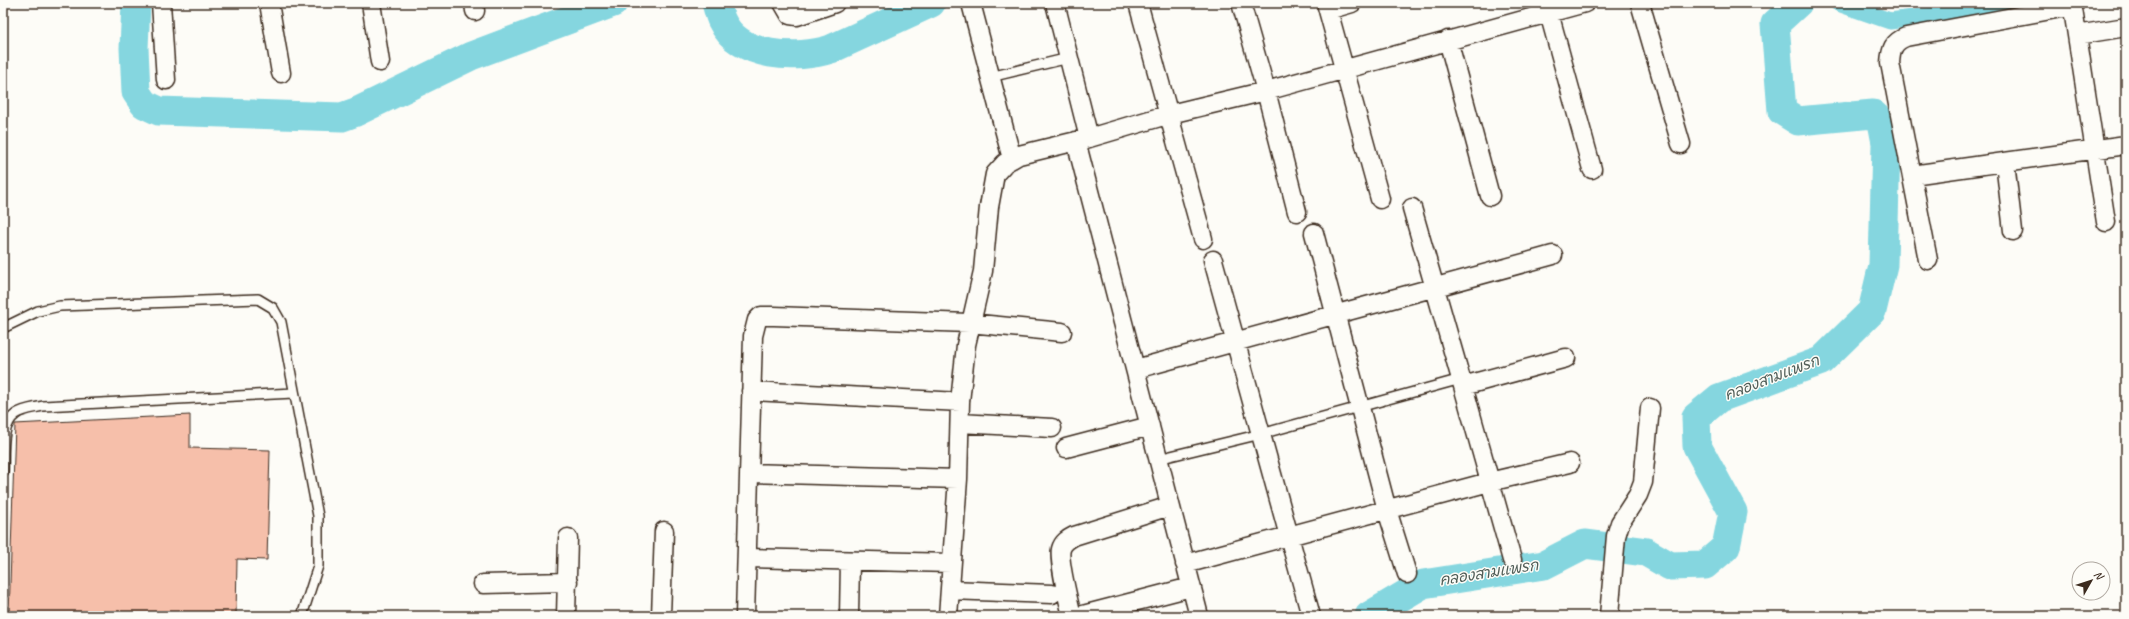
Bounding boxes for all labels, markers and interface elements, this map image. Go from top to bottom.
water label: คลองสามแพรก [1722,351,1823,405]
water label: คลองสามแพรก [1438,556,1541,590]
north arrow [2071,561,2111,601]
text: N [2091,568,2108,583]

